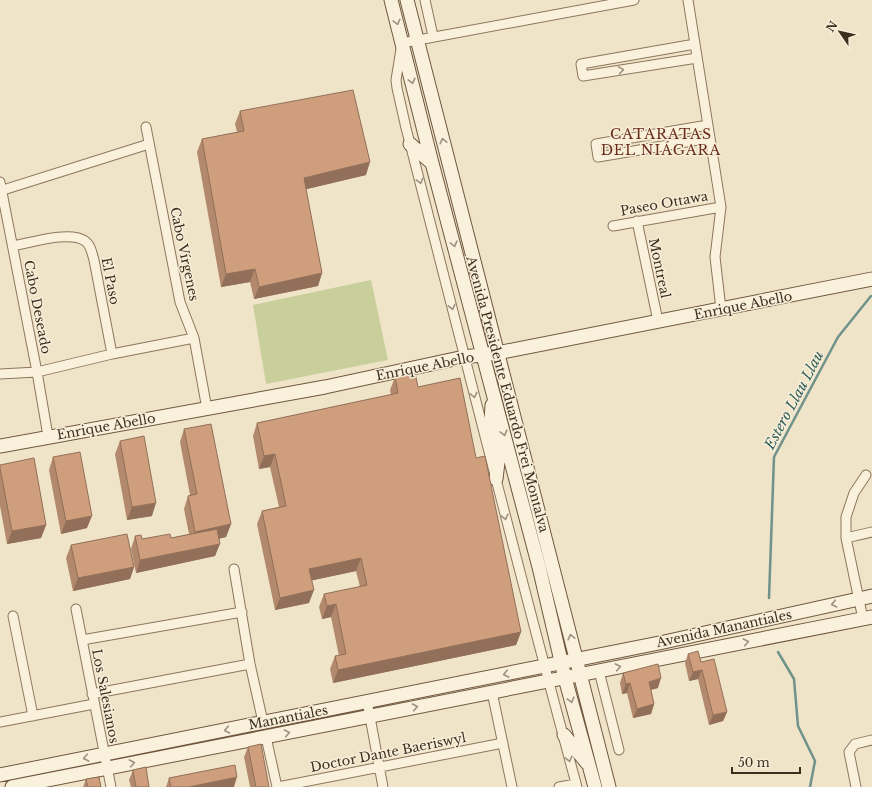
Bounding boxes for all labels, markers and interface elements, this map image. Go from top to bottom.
north arrow [820,12,860,52]
one-way arrow [392,18,400,25]
text: N [823,18,841,35]
one-way arrow [618,66,625,75]
one-way arrow [407,78,415,84]
district label: CATARATAS DEL NIÁGARA [601,125,721,159]
one-way arrow [439,137,447,144]
one-way arrow [415,178,424,185]
street label: Paseo Ottawa [619,187,710,220]
street label: Cabo Vírgenes [166,205,203,303]
street label: Montreal [645,236,674,300]
one-way arrow [449,240,458,247]
street label: Avenida Presidente Eduardo Frei Montalva [462,253,553,535]
street label: El Paso [98,256,123,306]
street label: Cabo Deseado [20,259,55,355]
street label: Enrique Abello [692,288,794,323]
one-way arrow [447,304,456,311]
water label: Estero Llau Llau [760,348,828,453]
street label: Enrique Abello [374,349,476,384]
one-way arrow [469,391,478,398]
street label: Enrique Abello [55,409,157,444]
one-way arrow [499,430,508,437]
one-way arrow [501,514,509,520]
one-way arrow [831,599,838,608]
street label: Avenida Manantiales [654,606,793,651]
one-way arrow [567,634,575,640]
one-way arrow [743,639,749,647]
street label: Los Salesianos [88,647,123,745]
one-way arrow [615,664,621,672]
one-way arrow [502,669,509,677]
one-way arrow [567,697,575,703]
street label: Manantiales [247,701,329,734]
one-way arrow [412,704,418,712]
one-way arrow [224,725,230,733]
one-way arrow [284,729,290,737]
street label: Doctor Dante Baeriswyl [309,729,467,776]
scale bar [732,749,800,775]
one-way arrow [83,753,89,762]
text: 50 m [738,755,770,770]
one-way arrow [565,756,573,762]
one-way arrow [129,760,135,768]

